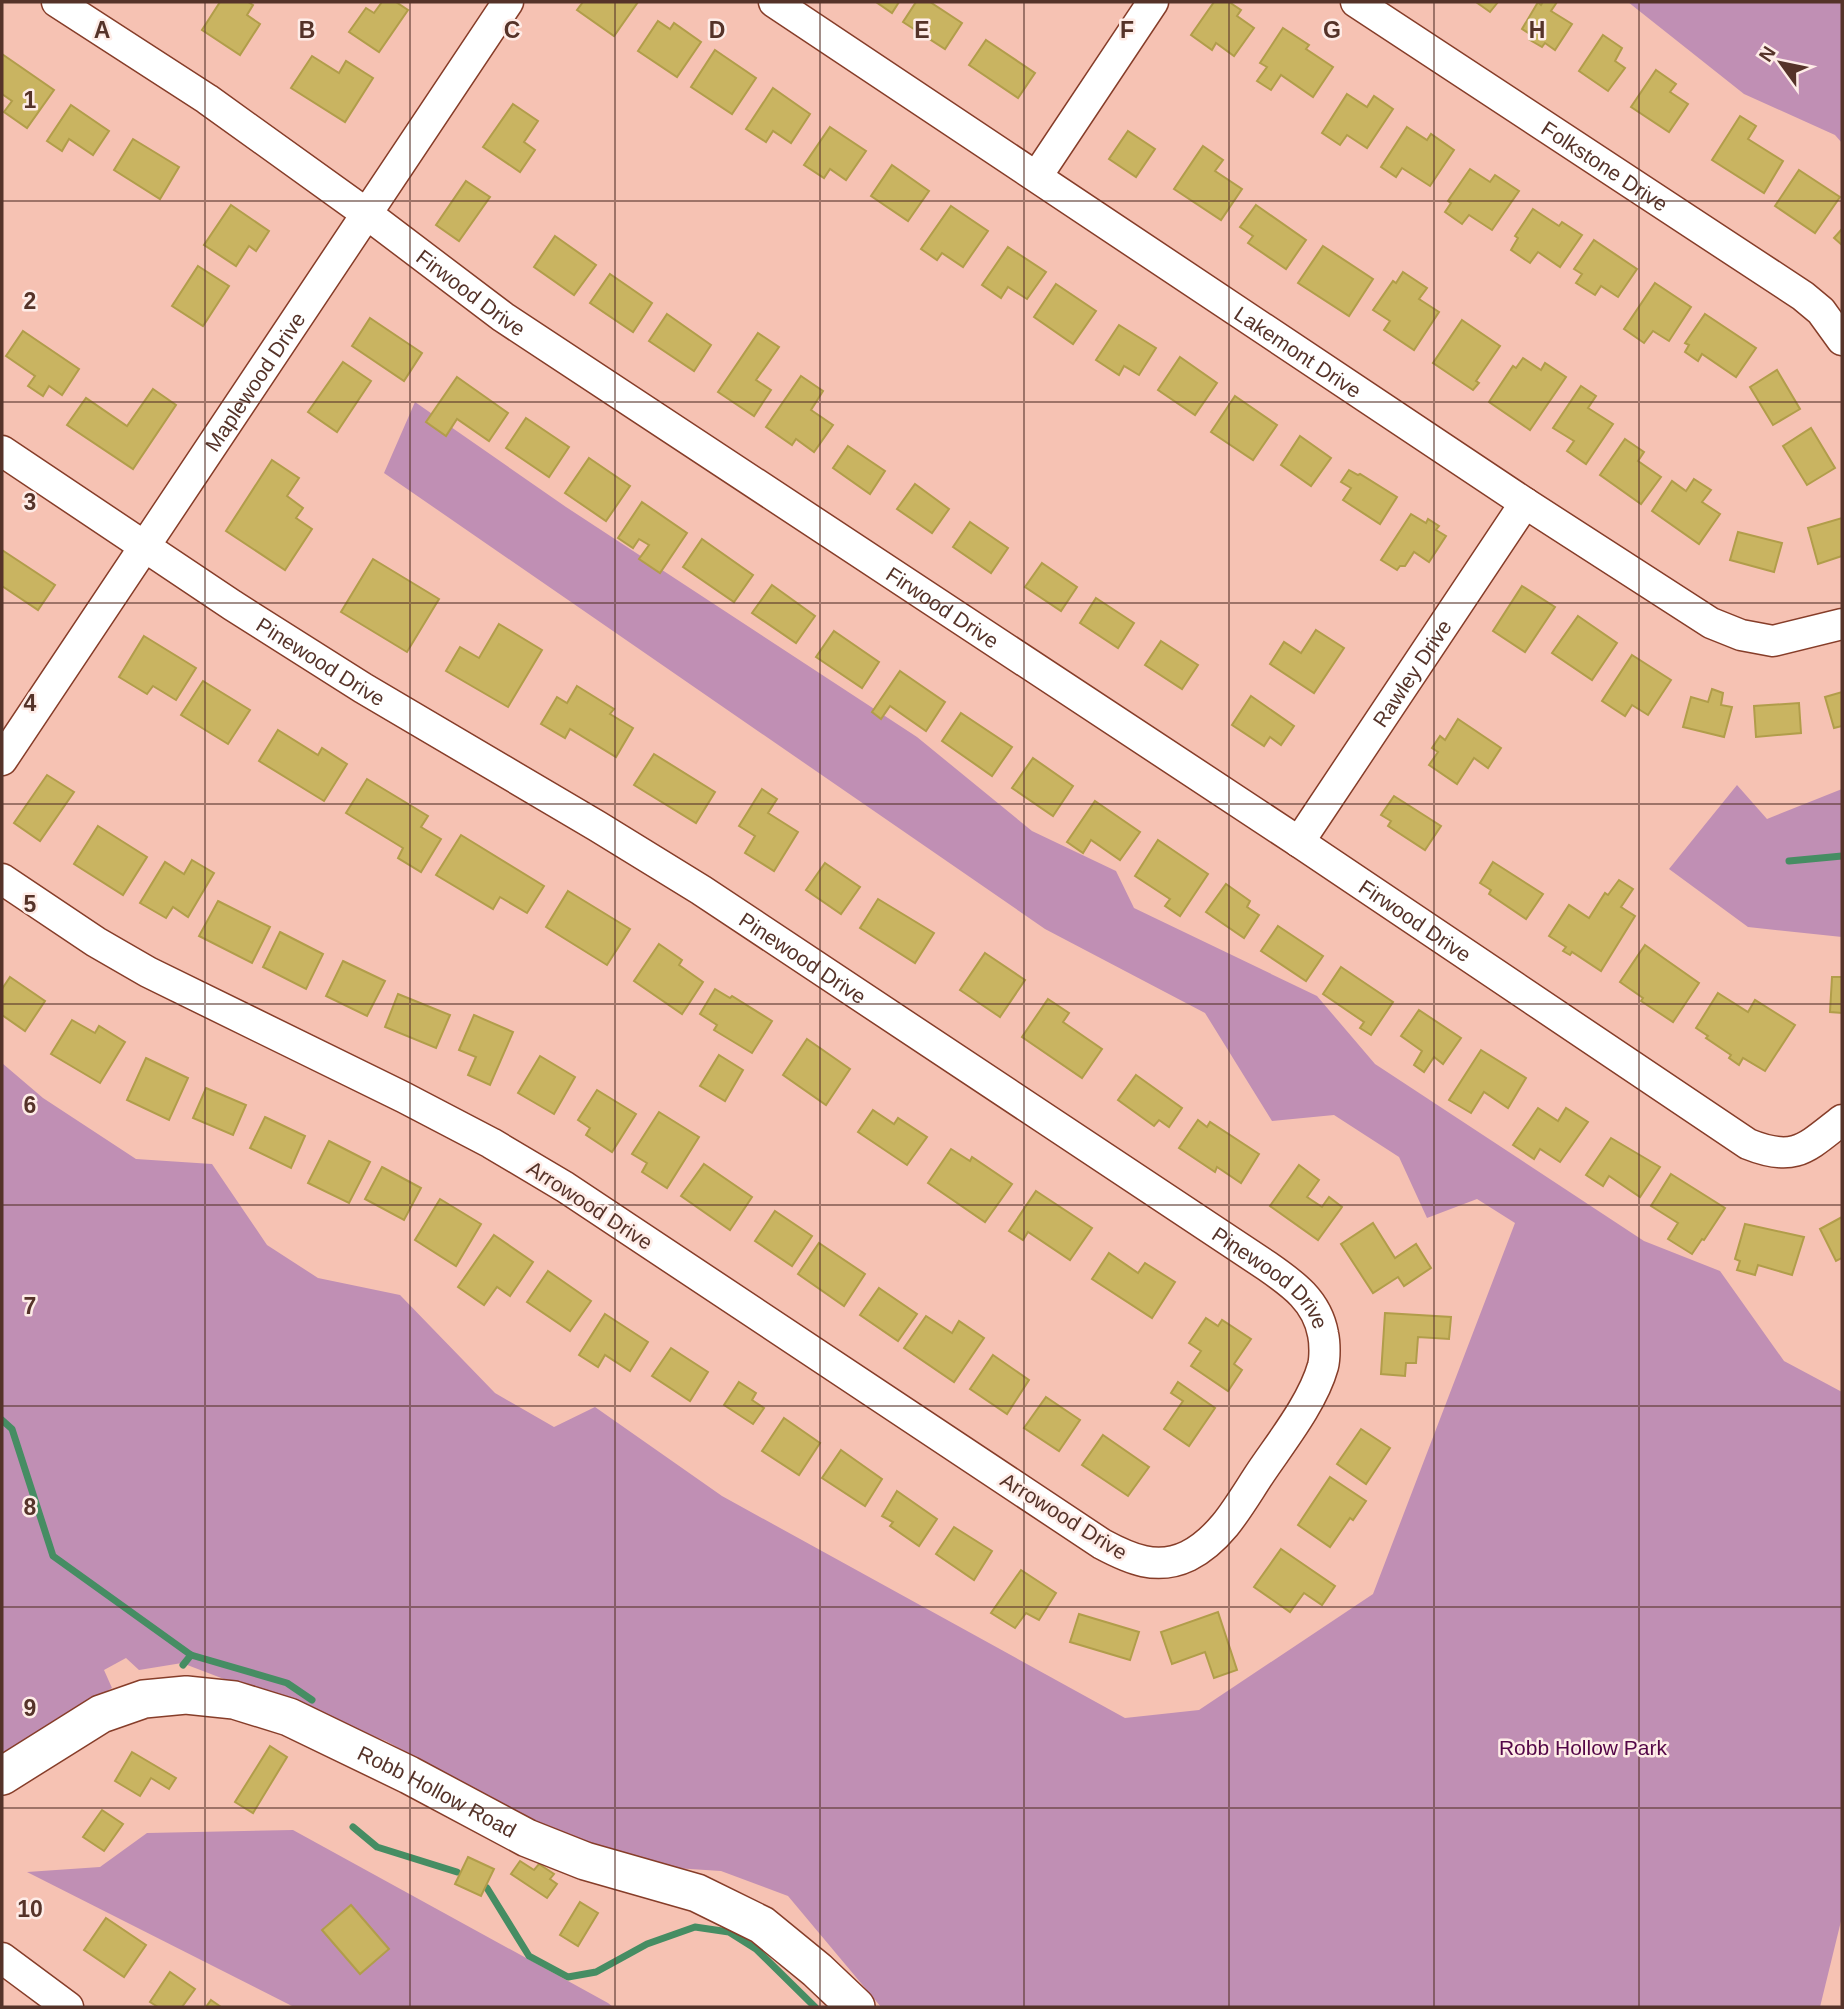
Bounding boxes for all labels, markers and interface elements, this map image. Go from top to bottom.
text: A [94,17,110,43]
text: B [299,17,315,43]
text: C [504,17,520,43]
text: D [709,17,725,43]
text: E [914,17,930,43]
text: F [1120,17,1134,43]
text: G [1323,17,1341,43]
text: H [1529,17,1545,43]
north arrow [1746,28,1816,98]
text: N [1755,43,1780,65]
text: 1 [24,87,37,113]
street label: Folkstone Drive [1538,116,1672,215]
street label: Firwood Drive [412,244,530,340]
text: 2 [24,288,36,314]
street label: Lakemont Drive [1230,301,1366,402]
street label: Maplewood Drive [200,308,309,455]
text: 3 [24,489,36,515]
street label: Firwood Drive [882,562,1003,652]
street label: Pinewood Drive [253,612,389,710]
street label: Rawley Drive [1368,615,1455,731]
text: 4 [24,690,37,716]
street label: Firwood Drive [1355,875,1476,966]
text: 5 [24,891,37,917]
street label: Pinewood Drive [735,907,871,1008]
text: 6 [24,1092,36,1118]
street label: Arrowood Drive [523,1156,657,1254]
street label: Pinewood Drive [1208,1222,1333,1332]
text: 7 [24,1293,36,1319]
street label: Arrowood Drive [997,1468,1131,1564]
text: 8 [24,1494,37,1520]
text: 9 [24,1695,36,1721]
park label: Robb Hollow Park [1499,1736,1668,1759]
street label: Robb Hollow Road [354,1741,520,1842]
text: 10 [17,1896,43,1922]

